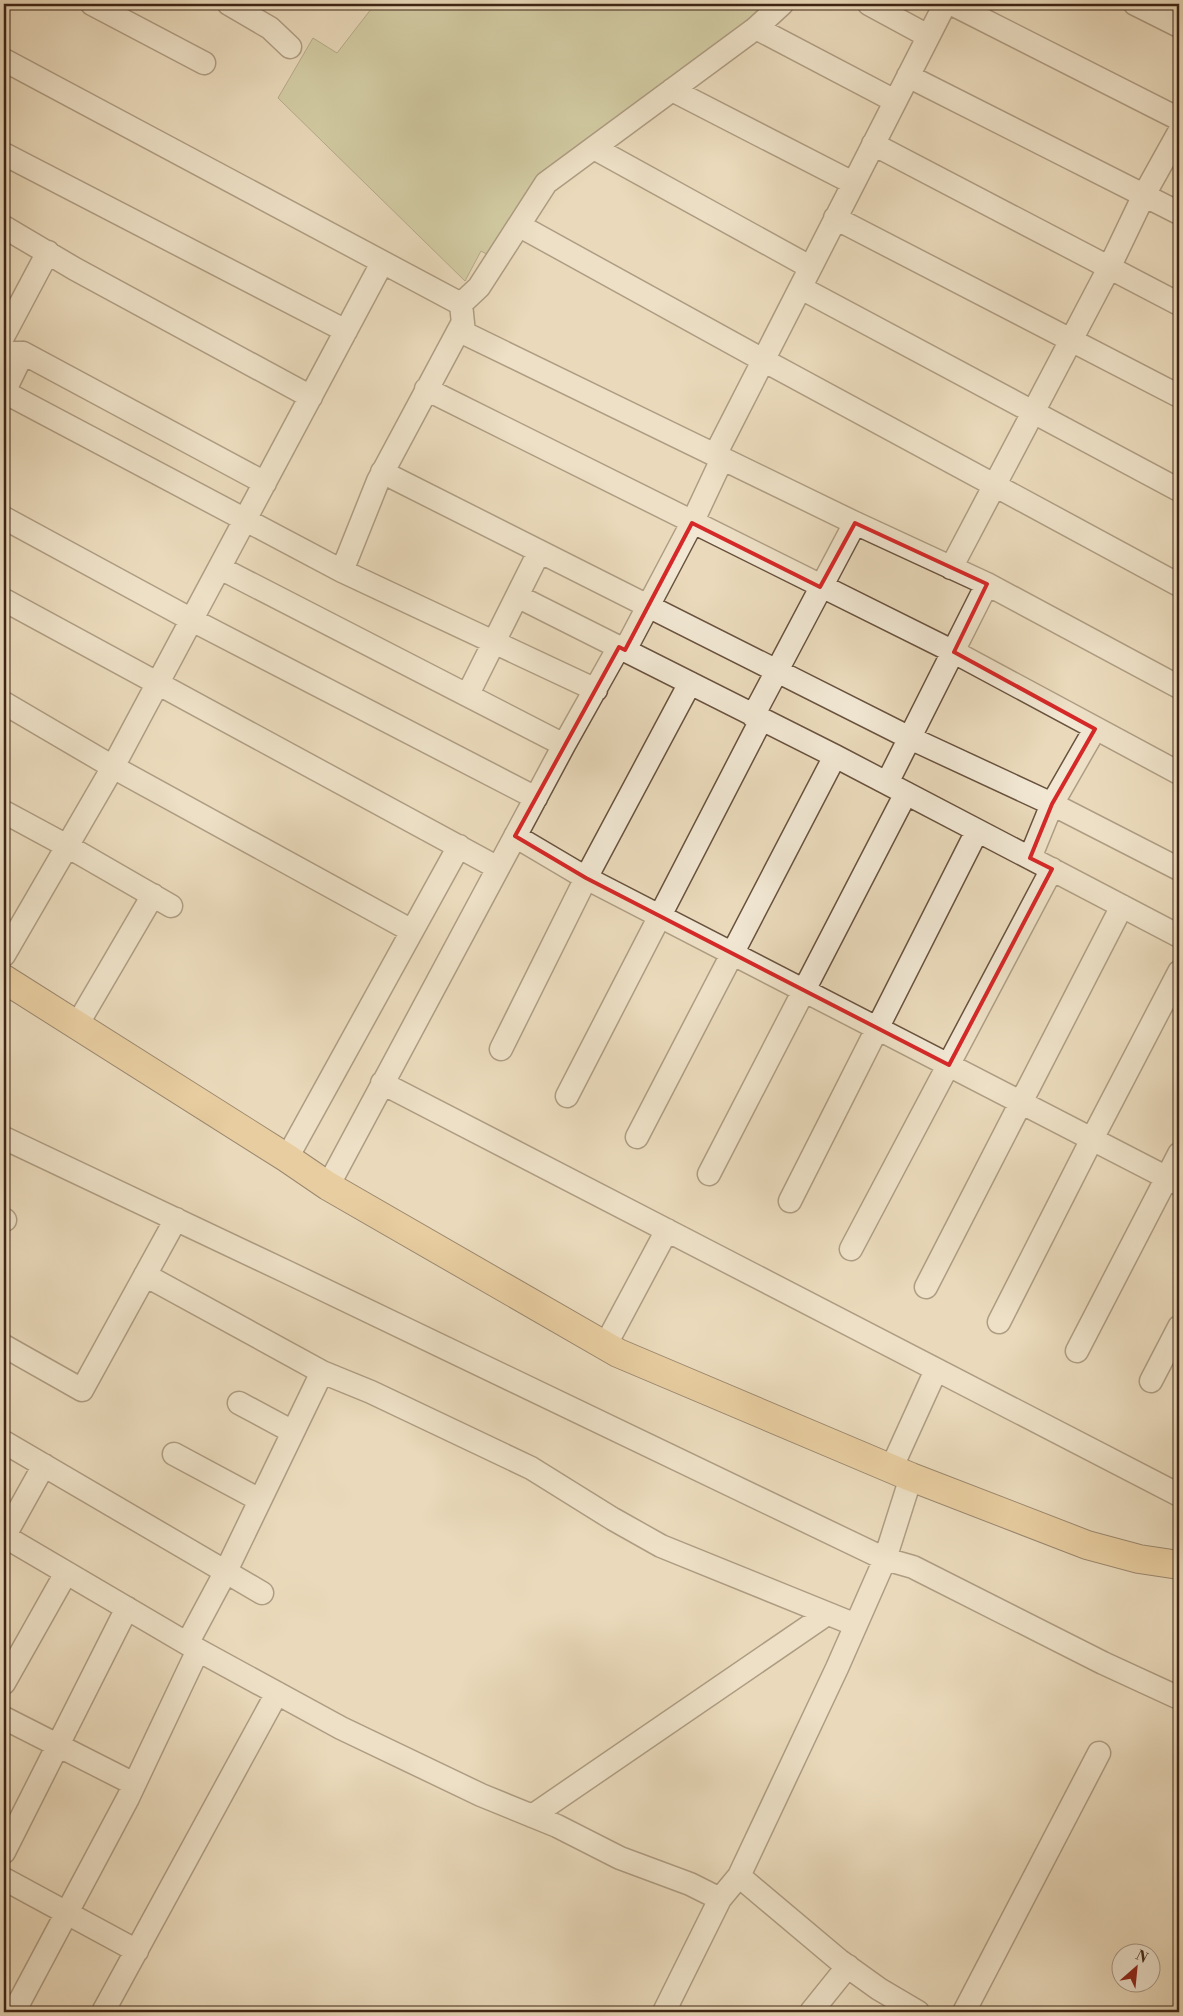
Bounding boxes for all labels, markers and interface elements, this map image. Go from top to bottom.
north arrow [1110,1944,1160,1994]
text: N [1132,1947,1150,1968]

